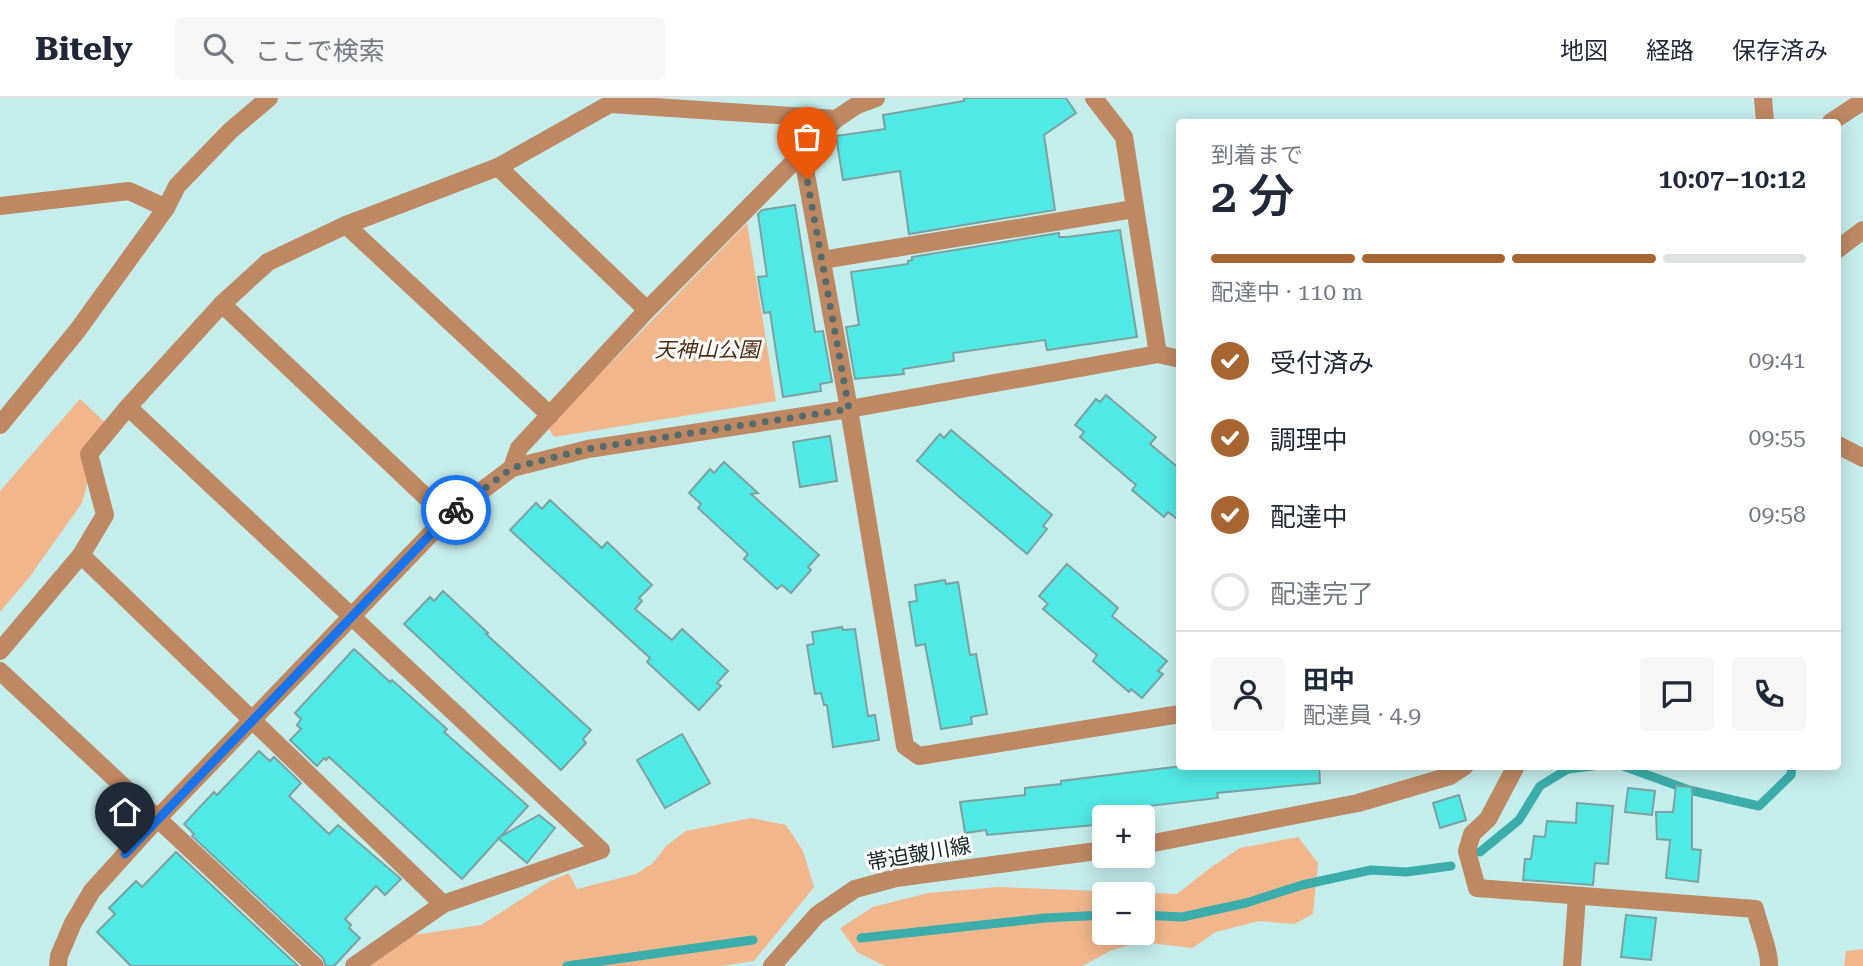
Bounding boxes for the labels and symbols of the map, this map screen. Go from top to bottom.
pin [777,107,837,179]
park label: 天神山公園 [655,338,762,362]
courier [421,475,491,545]
pin [95,782,155,854]
street label: 帯迫皷川線 [865,833,973,875]

